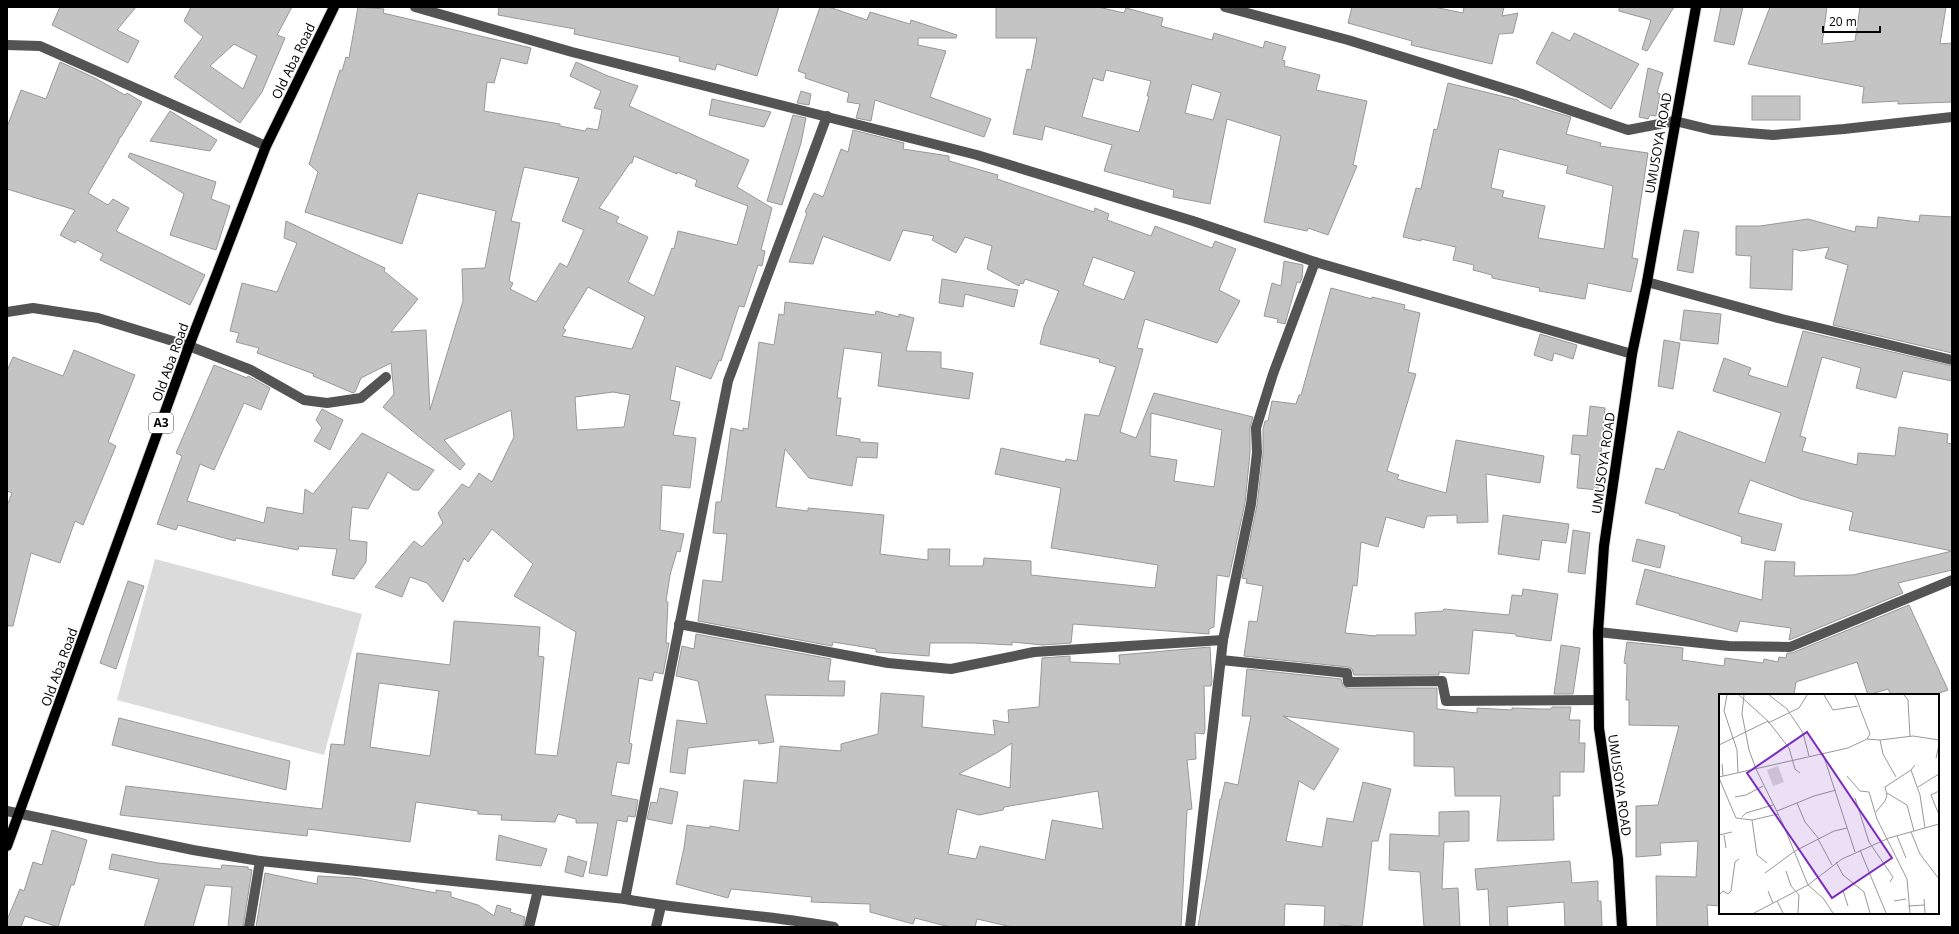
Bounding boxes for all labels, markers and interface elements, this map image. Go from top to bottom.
scale bar [1823,8,1880,34]
text: 20 m [1829,13,1857,30]
street label: Old Aba Road [267,20,319,102]
street label: UMUSOYA ROAD [1640,91,1676,195]
street label: Old Aba Road [147,320,193,404]
street label: UMUSOYA ROAD [1587,411,1619,515]
road number: A3 [149,413,173,433]
street label: Old Aba Road [36,625,82,709]
inset map [1719,694,1939,914]
street label: UMUSOYA ROAD [1604,733,1636,837]

